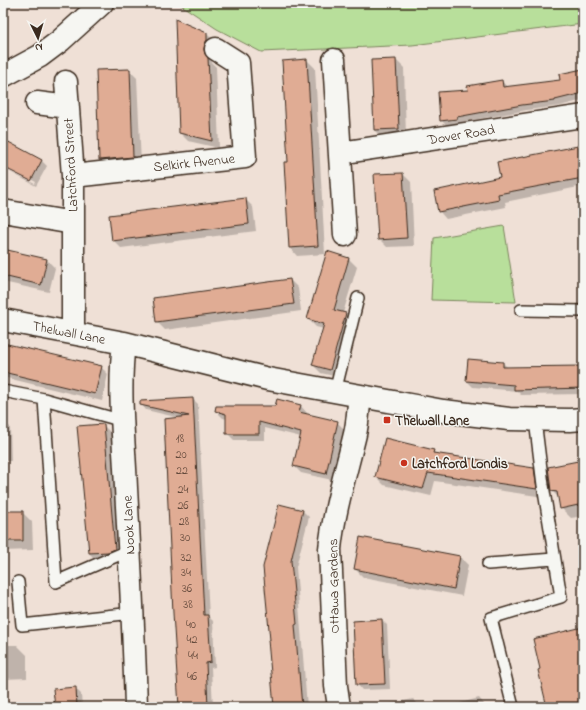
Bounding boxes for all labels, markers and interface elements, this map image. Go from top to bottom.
north arrow [18,18,58,58]
text: N [34,39,43,55]
street label: Latchford Street [59,117,84,213]
street label: Dover Road [425,120,497,151]
street label: Selkirk Avenue [152,149,237,178]
street label: Thelwall Lane [30,316,108,351]
place label: Thelwall Lane [395,411,470,432]
marker: Thelwall Lane [382,415,392,425]
house number: 18 [176,430,185,448]
house number: 20 [175,446,187,464]
place label: Latchford Londis [412,454,508,475]
marker: Latchford Londis [399,458,409,468]
house number: 22 [176,462,188,480]
house number: 24 [178,481,189,499]
street label: Nook Lane [117,494,142,555]
house number: 26 [177,497,189,515]
house number: 28 [179,513,190,531]
house number: 30 [180,529,190,547]
street label: Ottawa Gardens [323,538,346,634]
house number: 32 [181,549,191,567]
house number: 34 [181,564,191,582]
house number: 36 [182,580,193,598]
house number: 38 [183,596,193,614]
house number: 40 [186,616,196,634]
house number: 42 [187,631,197,649]
house number: 44 [188,647,198,665]
house number: 46 [187,668,198,686]

